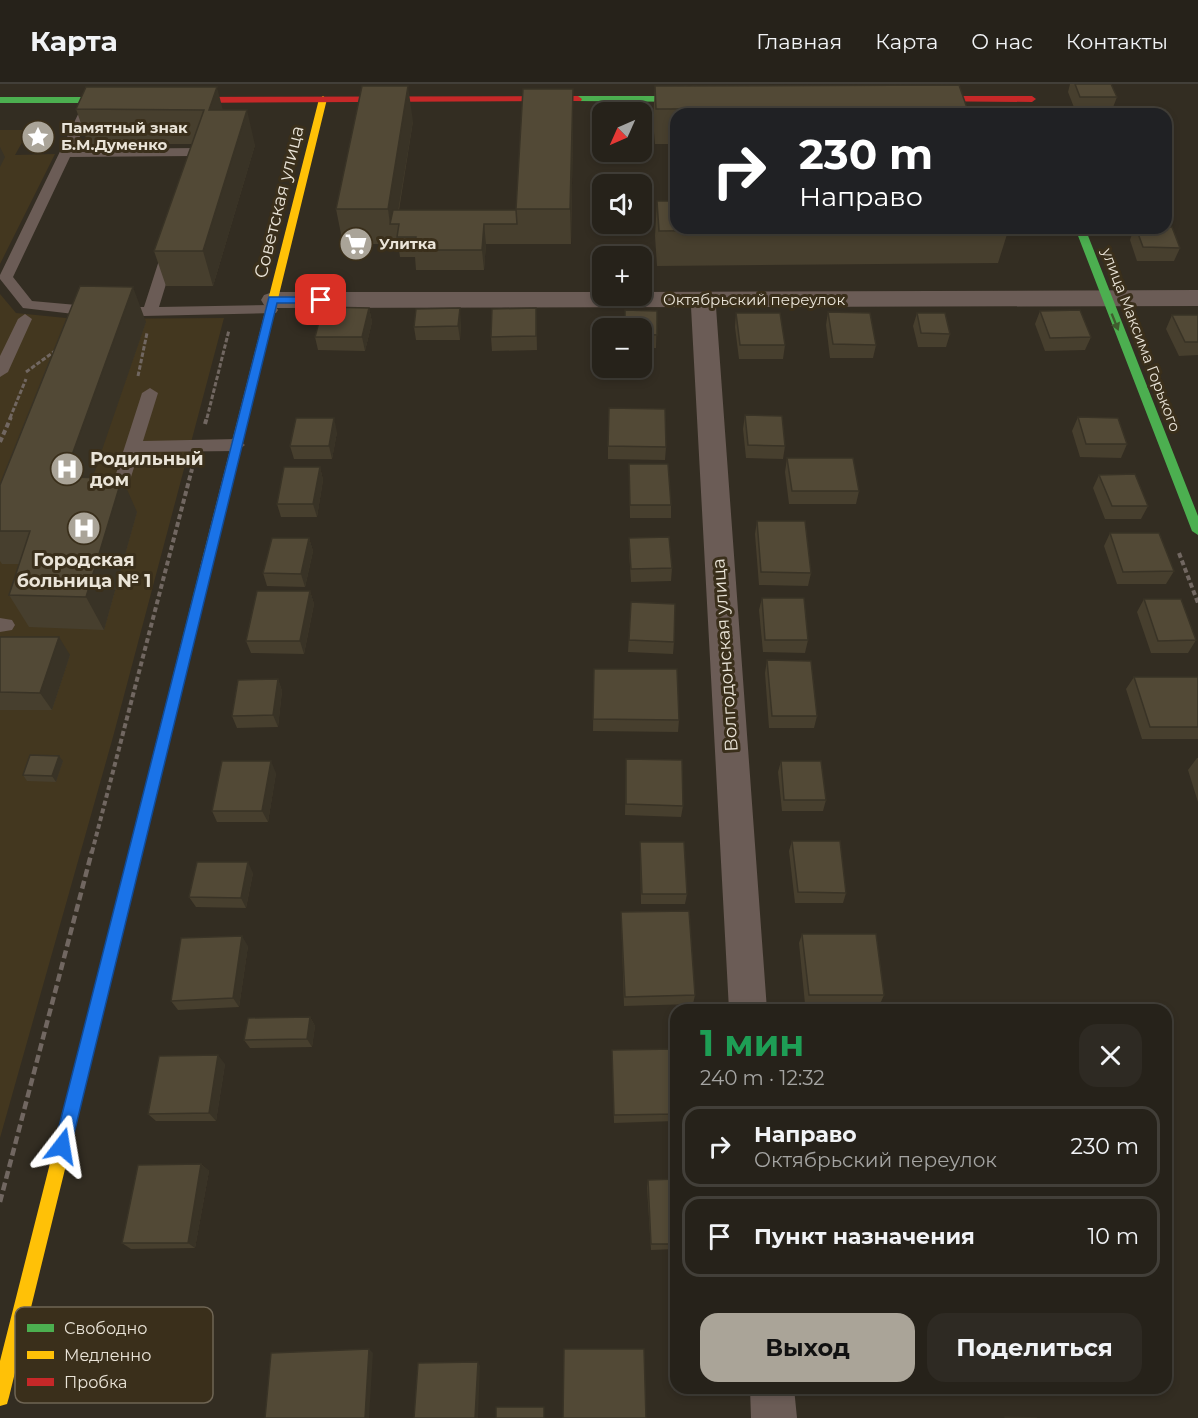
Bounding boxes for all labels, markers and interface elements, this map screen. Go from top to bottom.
text: Карта [30,24,118,58]
text: Главная [756,29,842,54]
text: Карта [875,29,938,54]
text: О нас [971,29,1033,54]
text: Контакты [1066,29,1168,54]
north arrow [592,102,652,162]
map controls [592,102,652,378]
place label: Памятный знак Б.М.Думенко [61,118,188,154]
place icon: Памятный знак Б.М.Думенко [20,119,56,155]
street label: Советская улица [249,123,309,281]
text: 230 m [799,128,933,180]
icon: right [700,132,778,210]
button: sound [592,174,652,234]
text: Направо [799,180,923,213]
supermarket icon: Улитка [338,226,374,262]
place label: Улитка [379,234,436,253]
street label: улица Максима Горького [1097,244,1185,434]
button: + [592,246,652,306]
pin [295,274,346,325]
icon: arrive [304,283,337,316]
street label: Октябрьский переулок [663,290,845,309]
one-way arrow [1111,313,1120,331]
button: − [592,318,652,378]
place label: Родильный дом [90,448,203,491]
hospital icon: Родильный дом [49,451,85,487]
hospital icon: Городская больница № 1 [66,510,102,546]
place label: Городская больница № 1 [17,549,151,592]
street label: Волгодонская улица [707,558,743,752]
text: 1 мин [700,1021,804,1065]
button: close [1079,1024,1142,1087]
text: 240 m · 12:32 [700,1066,825,1090]
position arrow [30,1114,94,1178]
text: Направо [754,1121,857,1148]
icon: right [703,1130,736,1163]
text: 230 m [1070,1133,1139,1160]
text: Октябрьский переулок [754,1148,997,1172]
icon: arrive [703,1220,736,1253]
text: Пункт назначения [754,1223,975,1250]
text: 10 m [1087,1223,1139,1250]
legend [15,1307,213,1403]
button: Выход [700,1313,915,1382]
button: Поделиться [927,1313,1142,1382]
text: Свободно [64,1319,147,1338]
text: Медленно [64,1346,151,1365]
text: Пробка [64,1373,127,1392]

